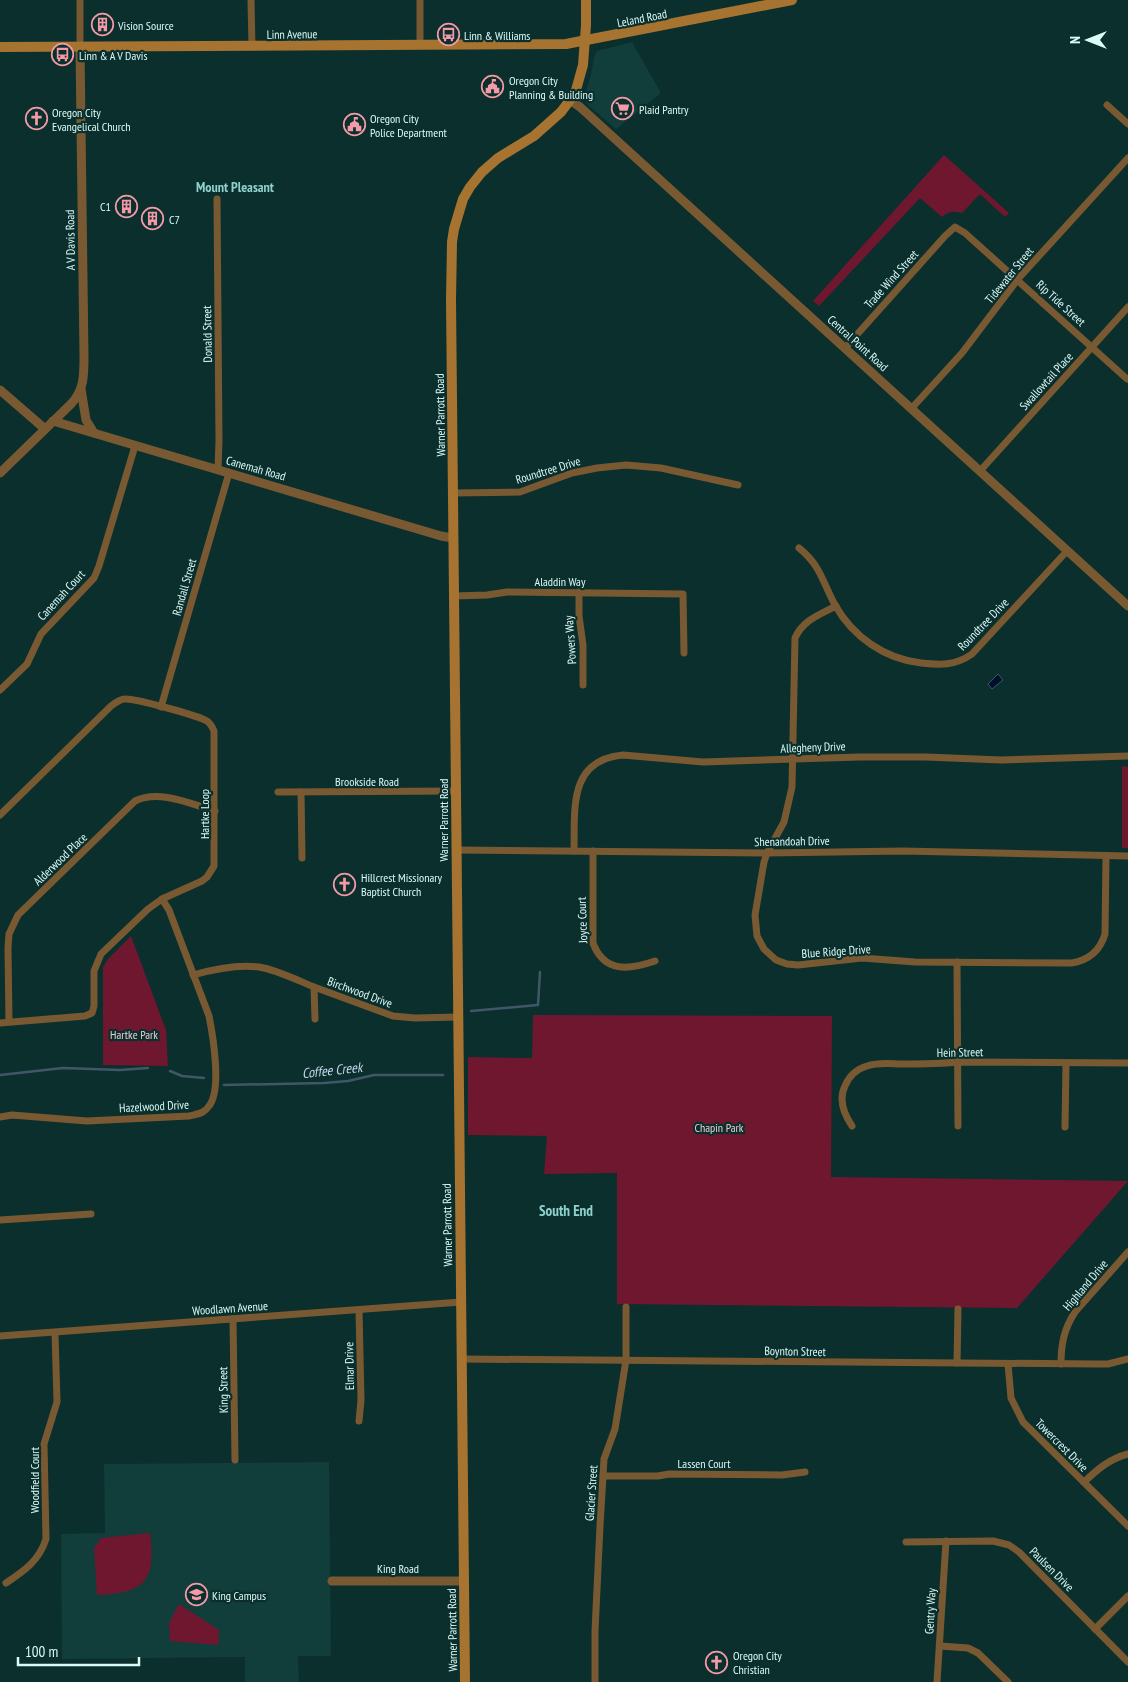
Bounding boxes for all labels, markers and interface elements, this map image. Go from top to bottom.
street label: Leland Road [616,6,668,30]
building icon: Vision Source [90,13,114,37]
north arrow [1063,15,1113,65]
place label: Vision Source [117,18,174,33]
bus stop icon: Linn & Williams [436,23,460,47]
street label: Linn Avenue [267,26,318,42]
place label: Linn & Williams [464,28,530,43]
text: N [1066,36,1084,44]
bus stop icon: Linn & A V Davis [51,43,75,67]
place label: Linn & A V Davis [79,48,148,63]
place label: Oregon City Planning & Building [509,73,593,102]
public building icon: Oregon City Planning & Building [481,75,505,99]
supermarket icon: Plaid Pantry [611,97,635,121]
place label: Plaid Pantry [639,102,689,117]
place label: Oregon City Evangelical Church [52,105,131,134]
church icon: Oregon City Evangelical Church [24,107,48,131]
place label: Oregon City Police Department [370,111,447,140]
public building icon: Oregon City Police Department [342,113,366,137]
district label: Mount Pleasant [196,178,274,196]
building icon: C1 [115,194,139,218]
place label: C1 [100,199,111,214]
building icon: C7 [141,207,165,231]
street label: A V Davis Road [62,209,78,271]
place label: C7 [169,212,180,227]
street label: Tidewater Street [982,243,1037,306]
street label: Trade Wind Street [861,246,922,311]
street label: Rip Tide Street [1033,277,1089,330]
street label: Donald Street [199,305,215,363]
street label: Central Point Road [825,312,891,374]
street label: Swallowtail Place [1016,349,1076,413]
street label: Warner Parrott Road [432,373,448,457]
street label: Canemah Road [224,452,288,484]
street label: Roundtree Drive [514,453,582,487]
street label: Randall Street [169,556,200,617]
street label: Canemah Court [34,566,89,623]
street label: Aladdin Way [535,574,586,589]
street label: Roundtree Drive [954,595,1012,653]
street label: Powers Way [561,615,579,665]
street label: Allegheny Drive [780,738,846,756]
street label: Brookside Road [335,774,399,789]
street label: Warner Parrott Road [436,778,451,862]
street label: Hartke Loop [197,789,212,839]
street label: Alderwood Place [30,830,90,888]
street label: Shenandoah Drive [754,833,830,849]
place label: Hillcrest Missionary Baptist Church [361,870,443,899]
church icon: Hillcrest Missionary Baptist Church [333,872,357,896]
street label: Joyce Court [574,896,590,944]
street label: Blue Ridge Drive [801,941,871,961]
street label: Birchwood Drive [325,973,395,1011]
park label: Hartke Park [110,1027,158,1042]
street label: Hein Street [937,1044,984,1060]
water label: Coffee Creek [301,1058,365,1082]
street label: Hazelwood Drive [119,1097,189,1115]
park label: Chapin Park [694,1120,744,1135]
street label: Warner Parrott Road [439,1183,455,1267]
district label: South End [539,1201,593,1220]
street label: Highland Drive [1059,1256,1111,1314]
street label: Woodlawn Avenue [192,1298,268,1318]
street label: Elmar Drive [341,1342,357,1390]
street label: Boynton Street [764,1343,827,1359]
street label: King Street [215,1366,231,1413]
street label: Towercrest Drive [1032,1415,1092,1475]
street label: Woodfield Court [27,1446,42,1513]
street label: Lassen Court [678,1456,731,1471]
street label: Glacier Street [582,1464,600,1521]
street label: Paulsen Drive [1027,1544,1077,1594]
street label: King Road [377,1561,419,1576]
school or university icon: King Campus [184,1583,208,1607]
street label: Gentry Way [921,1587,939,1634]
place label: King Campus [212,1588,266,1603]
street label: Warner Parrott Road [444,1588,460,1672]
scale bar [18,1634,139,1666]
text: 100 m [25,1642,58,1661]
place label: Oregon City Christian [733,1648,782,1677]
church icon: Oregon City Christian [705,1650,729,1674]

